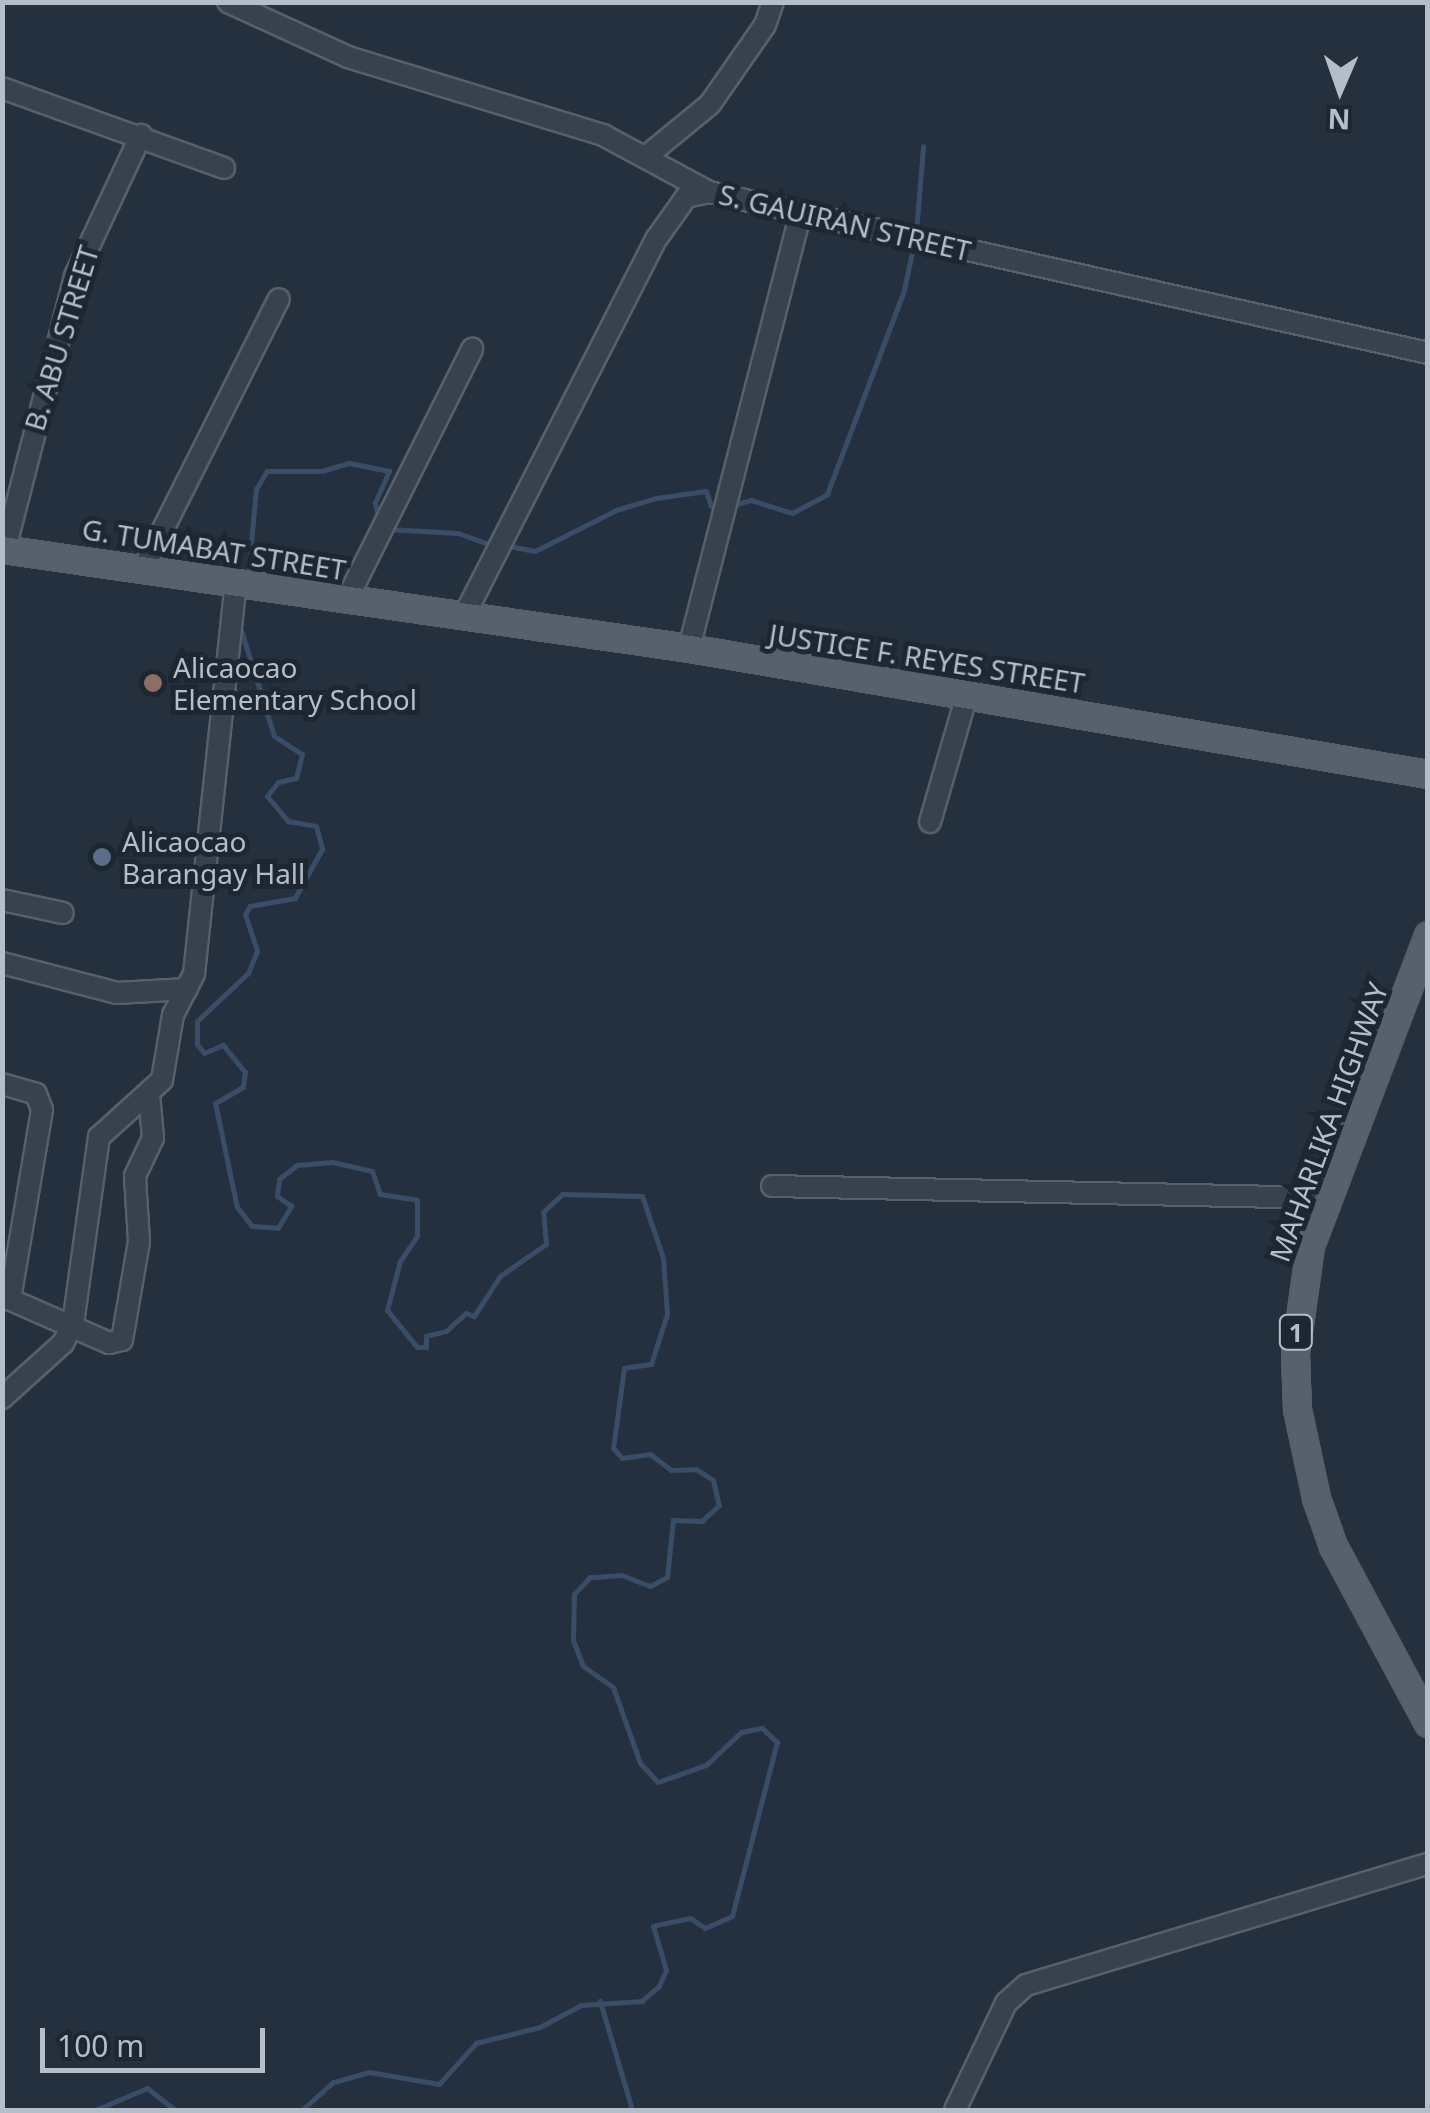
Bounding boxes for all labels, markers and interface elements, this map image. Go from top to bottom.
north arrow [1290,40,1390,140]
text: N [1327,101,1351,139]
street label: S. GAUIRAN STREET [716,177,974,267]
street label: B. ABU STREET [17,241,105,435]
street label: G. TUMABAT STREET [80,512,348,586]
street label: JUSTICE F. REYES STREET [767,616,1087,700]
place label: Alicaocao Elementary School [173,650,417,716]
marker: Alicaocao Elementary School [142,672,164,694]
place label: Alicaocao Barangay Hall [122,824,305,890]
marker: Alicaocao Barangay Hall [91,846,113,868]
street label: MAHARLIKA HIGHWAY [1262,978,1394,1266]
road number: 1 [1278,1312,1314,1352]
scale bar [45,2008,270,2070]
text: 100 m [57,2025,144,2066]

